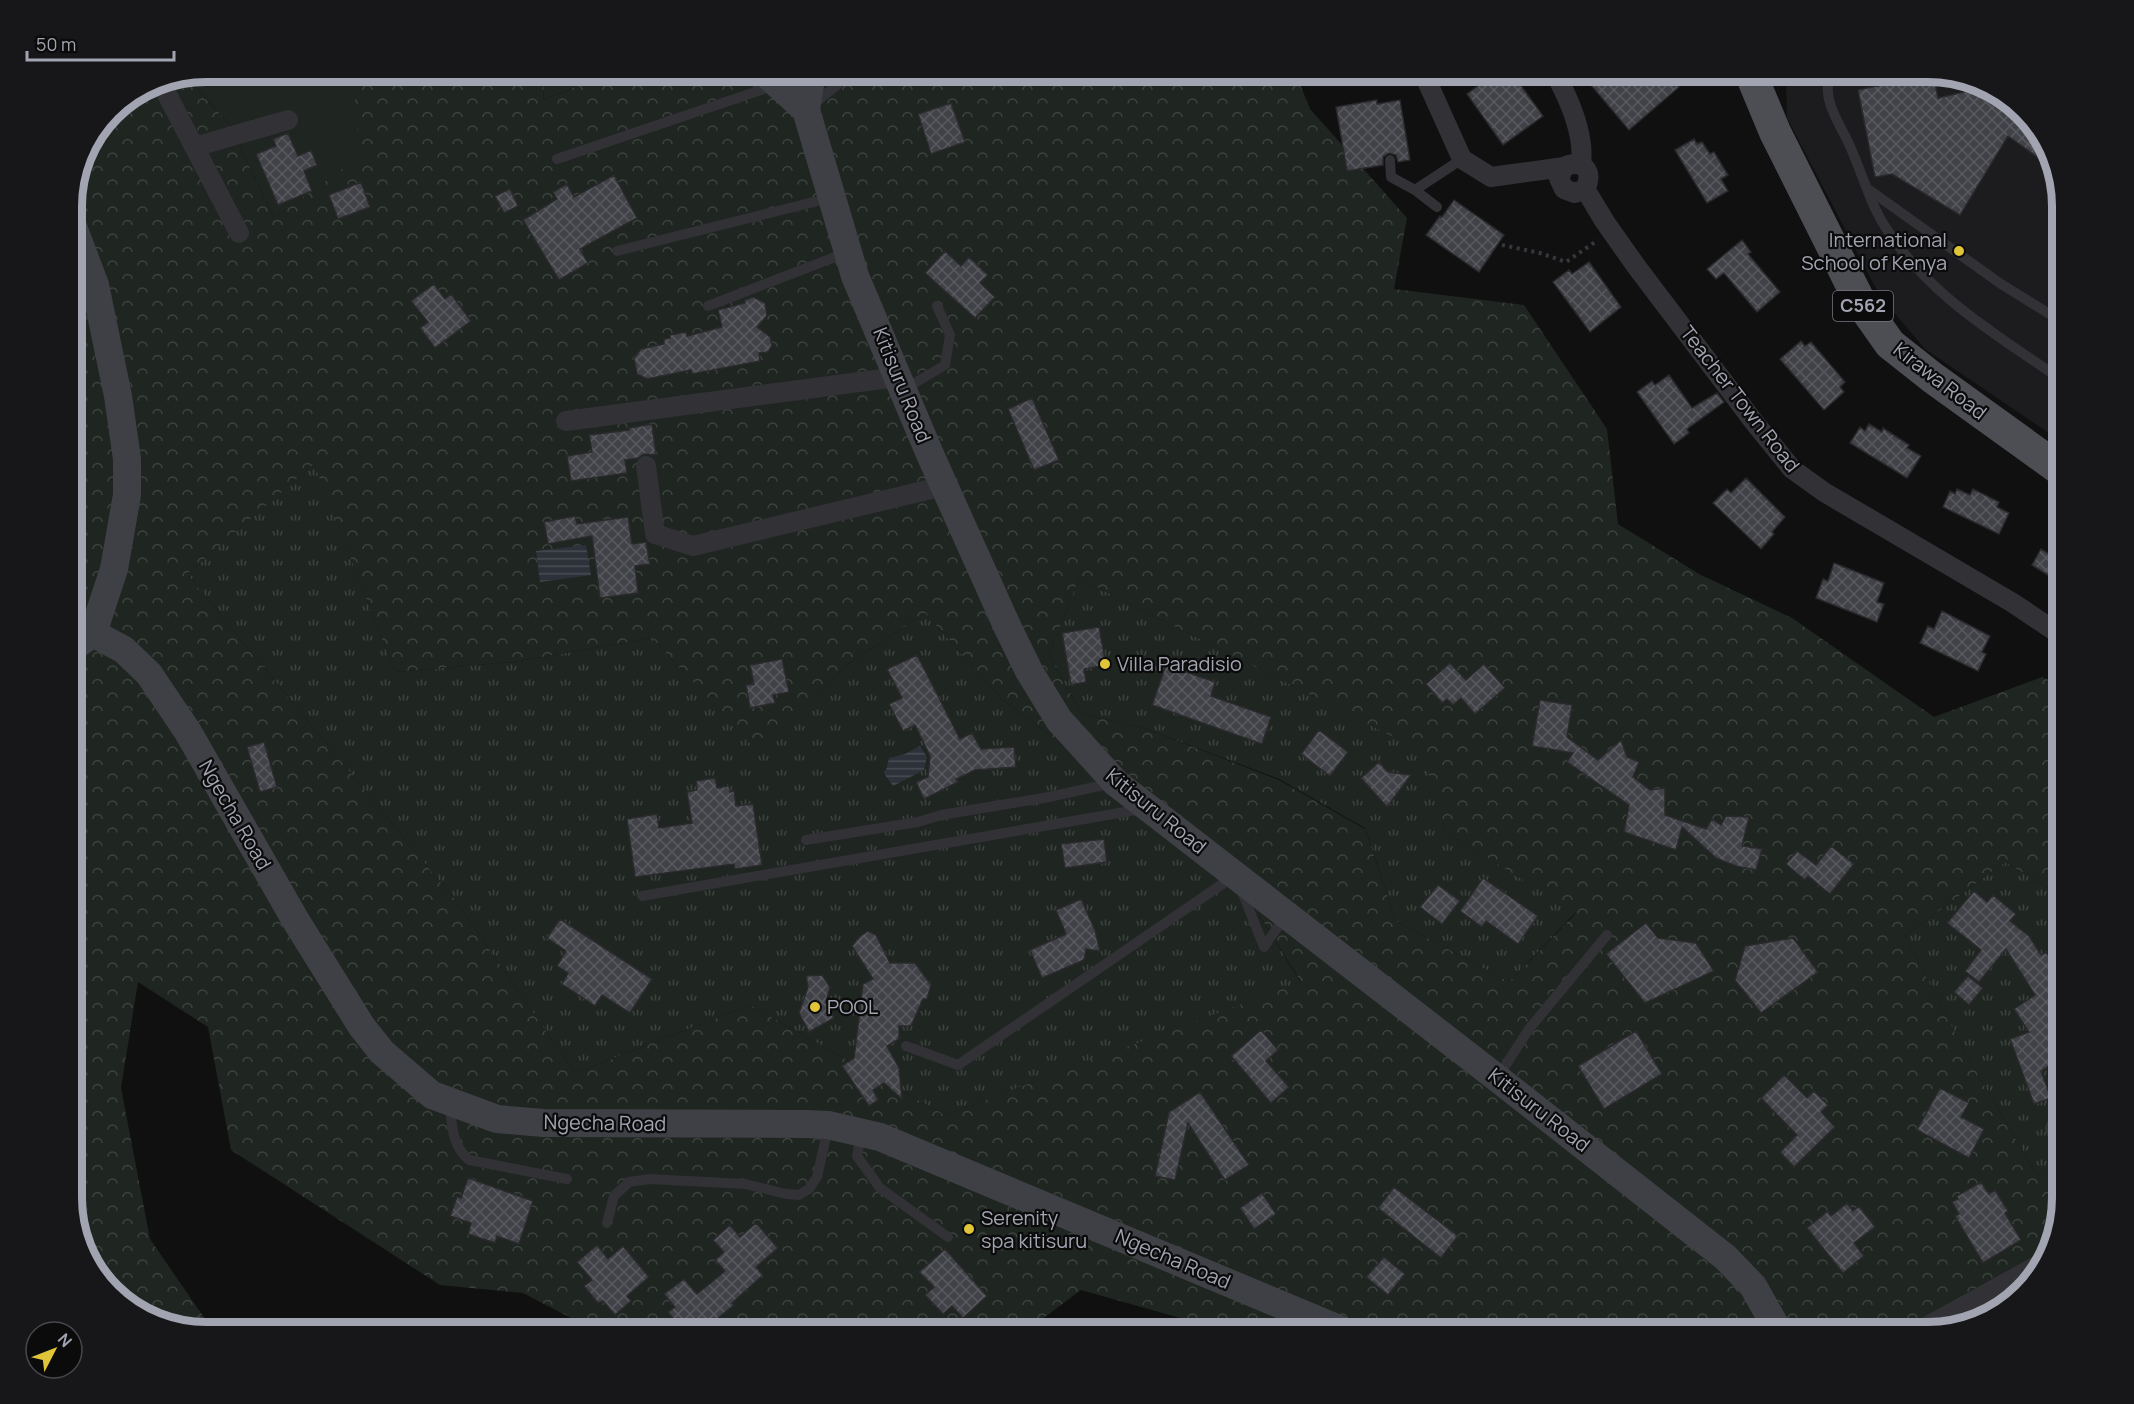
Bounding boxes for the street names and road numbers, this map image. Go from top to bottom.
road number: C562 [1833,291,1893,321]
street label: Teacher Town Road [1675,320,1806,478]
street label: Kitisuru Road [867,323,938,446]
street label: Kirawa Road [1888,336,1992,426]
street label: Ngecha Road [193,755,278,875]
street label: Kitisuru Road [1100,762,1212,860]
street label: Kitisuru Road [1483,1061,1596,1158]
street label: Ngecha Road [543,1108,667,1137]
street label: Ngecha Road [1111,1222,1235,1295]

